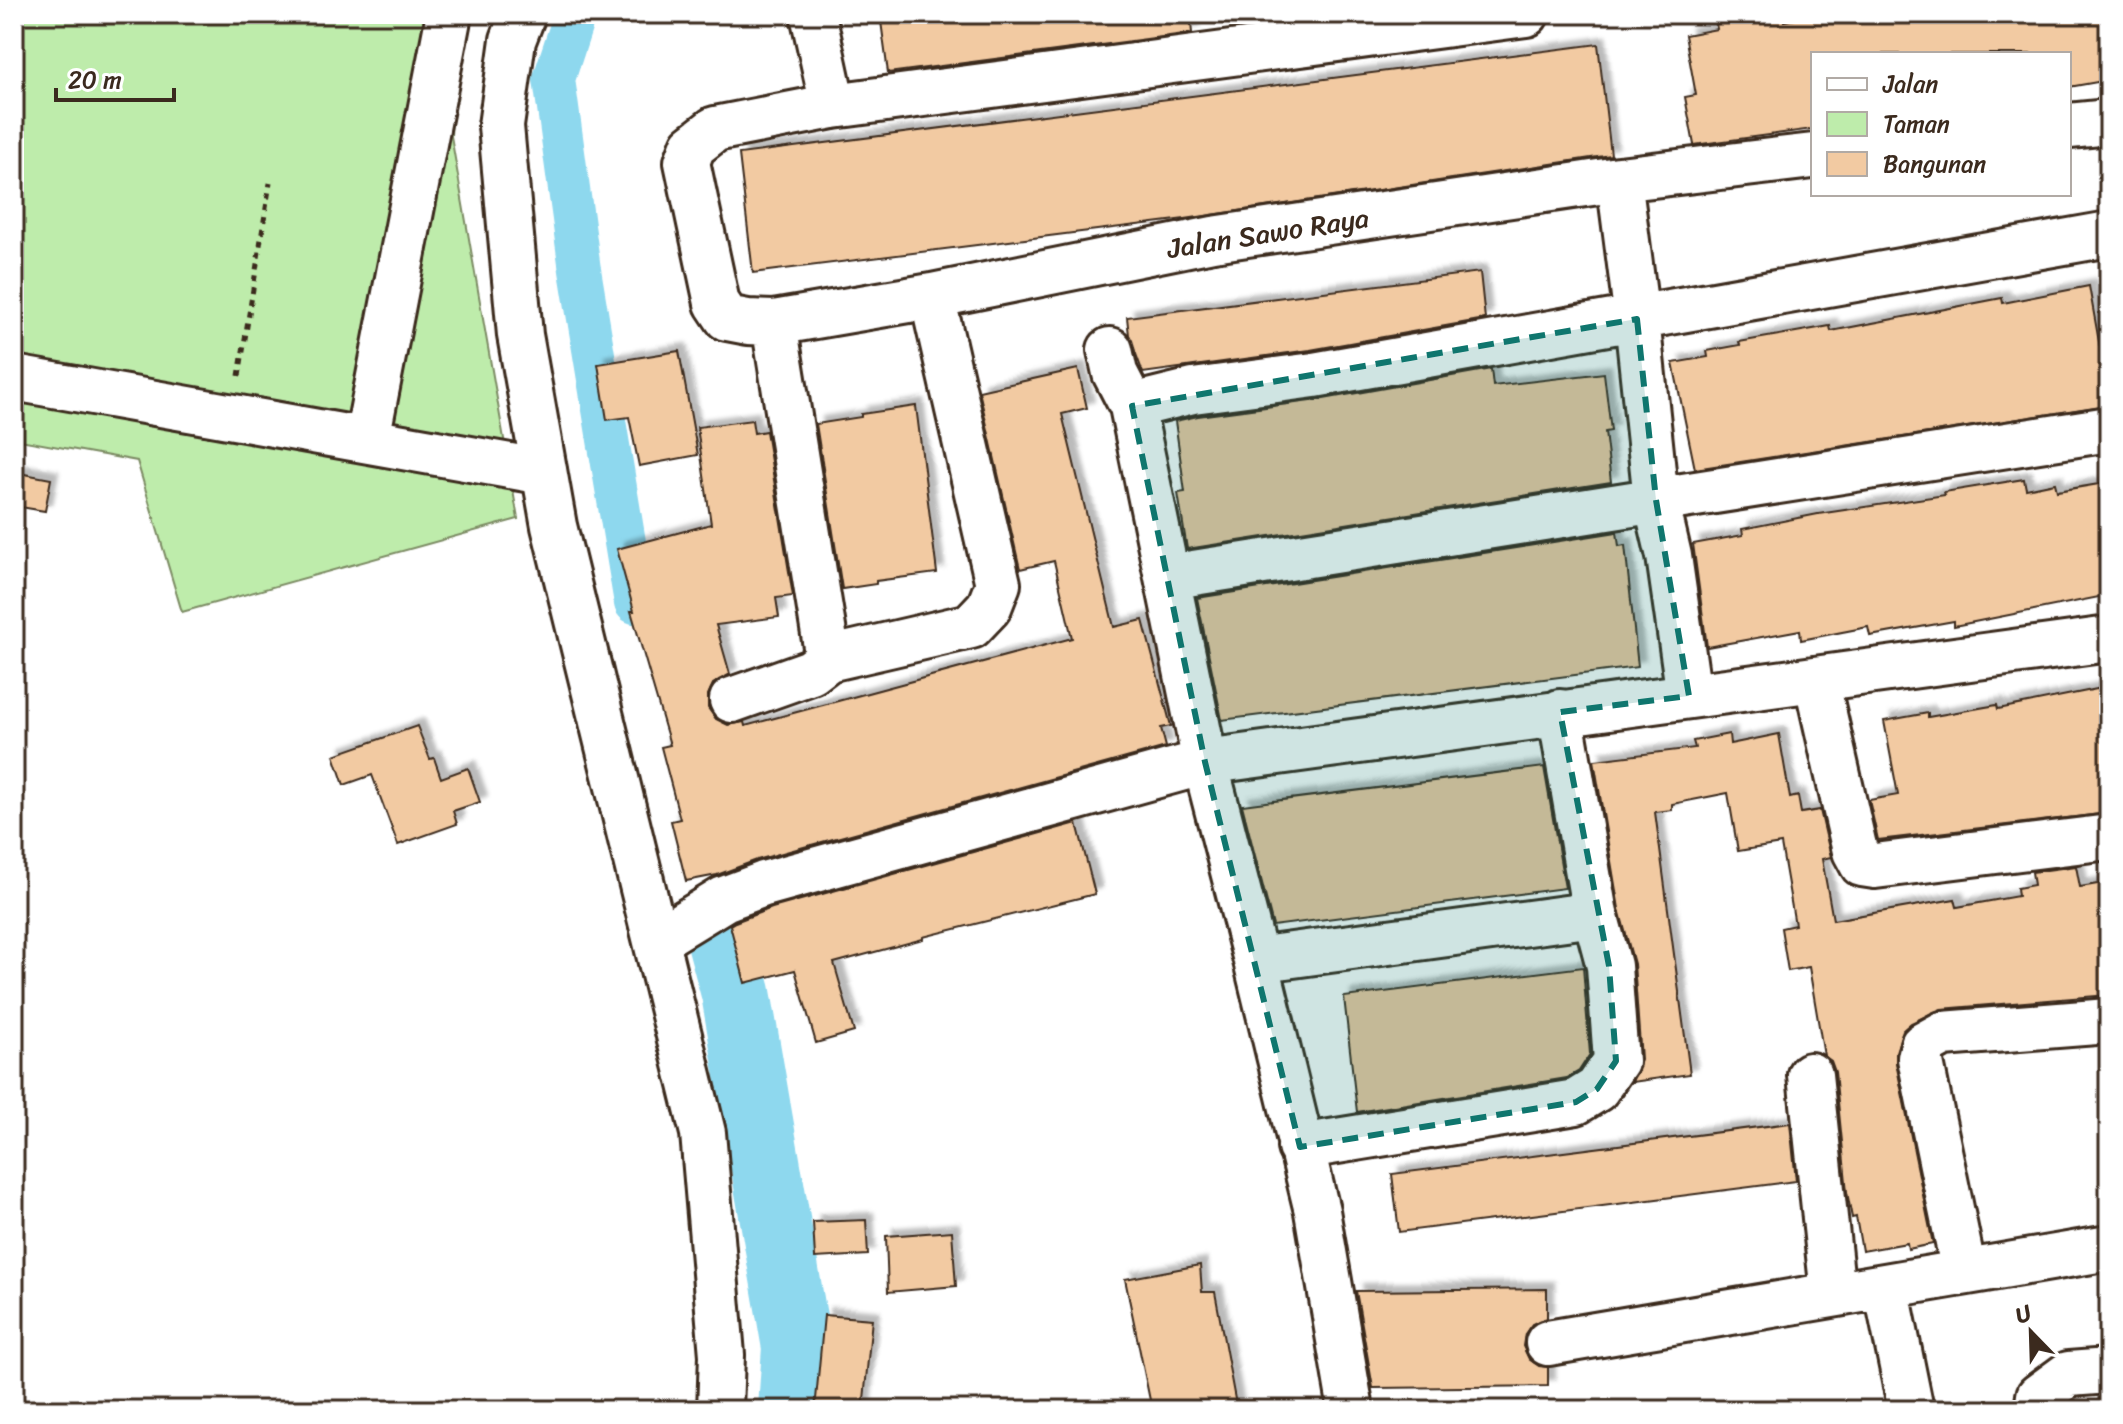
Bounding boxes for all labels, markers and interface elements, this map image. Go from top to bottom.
scale bar [56,52,174,102]
legend [1811,52,2071,196]
text: 20 m [68,59,122,101]
text: Jalan [1882,63,1938,105]
text: Taman [1883,103,1950,145]
text: Bangunan [1883,143,1986,185]
street label: Jalan Sawo Raya [1163,193,1372,273]
north arrow [1991,1292,2071,1372]
text: U [2009,1293,2039,1335]

